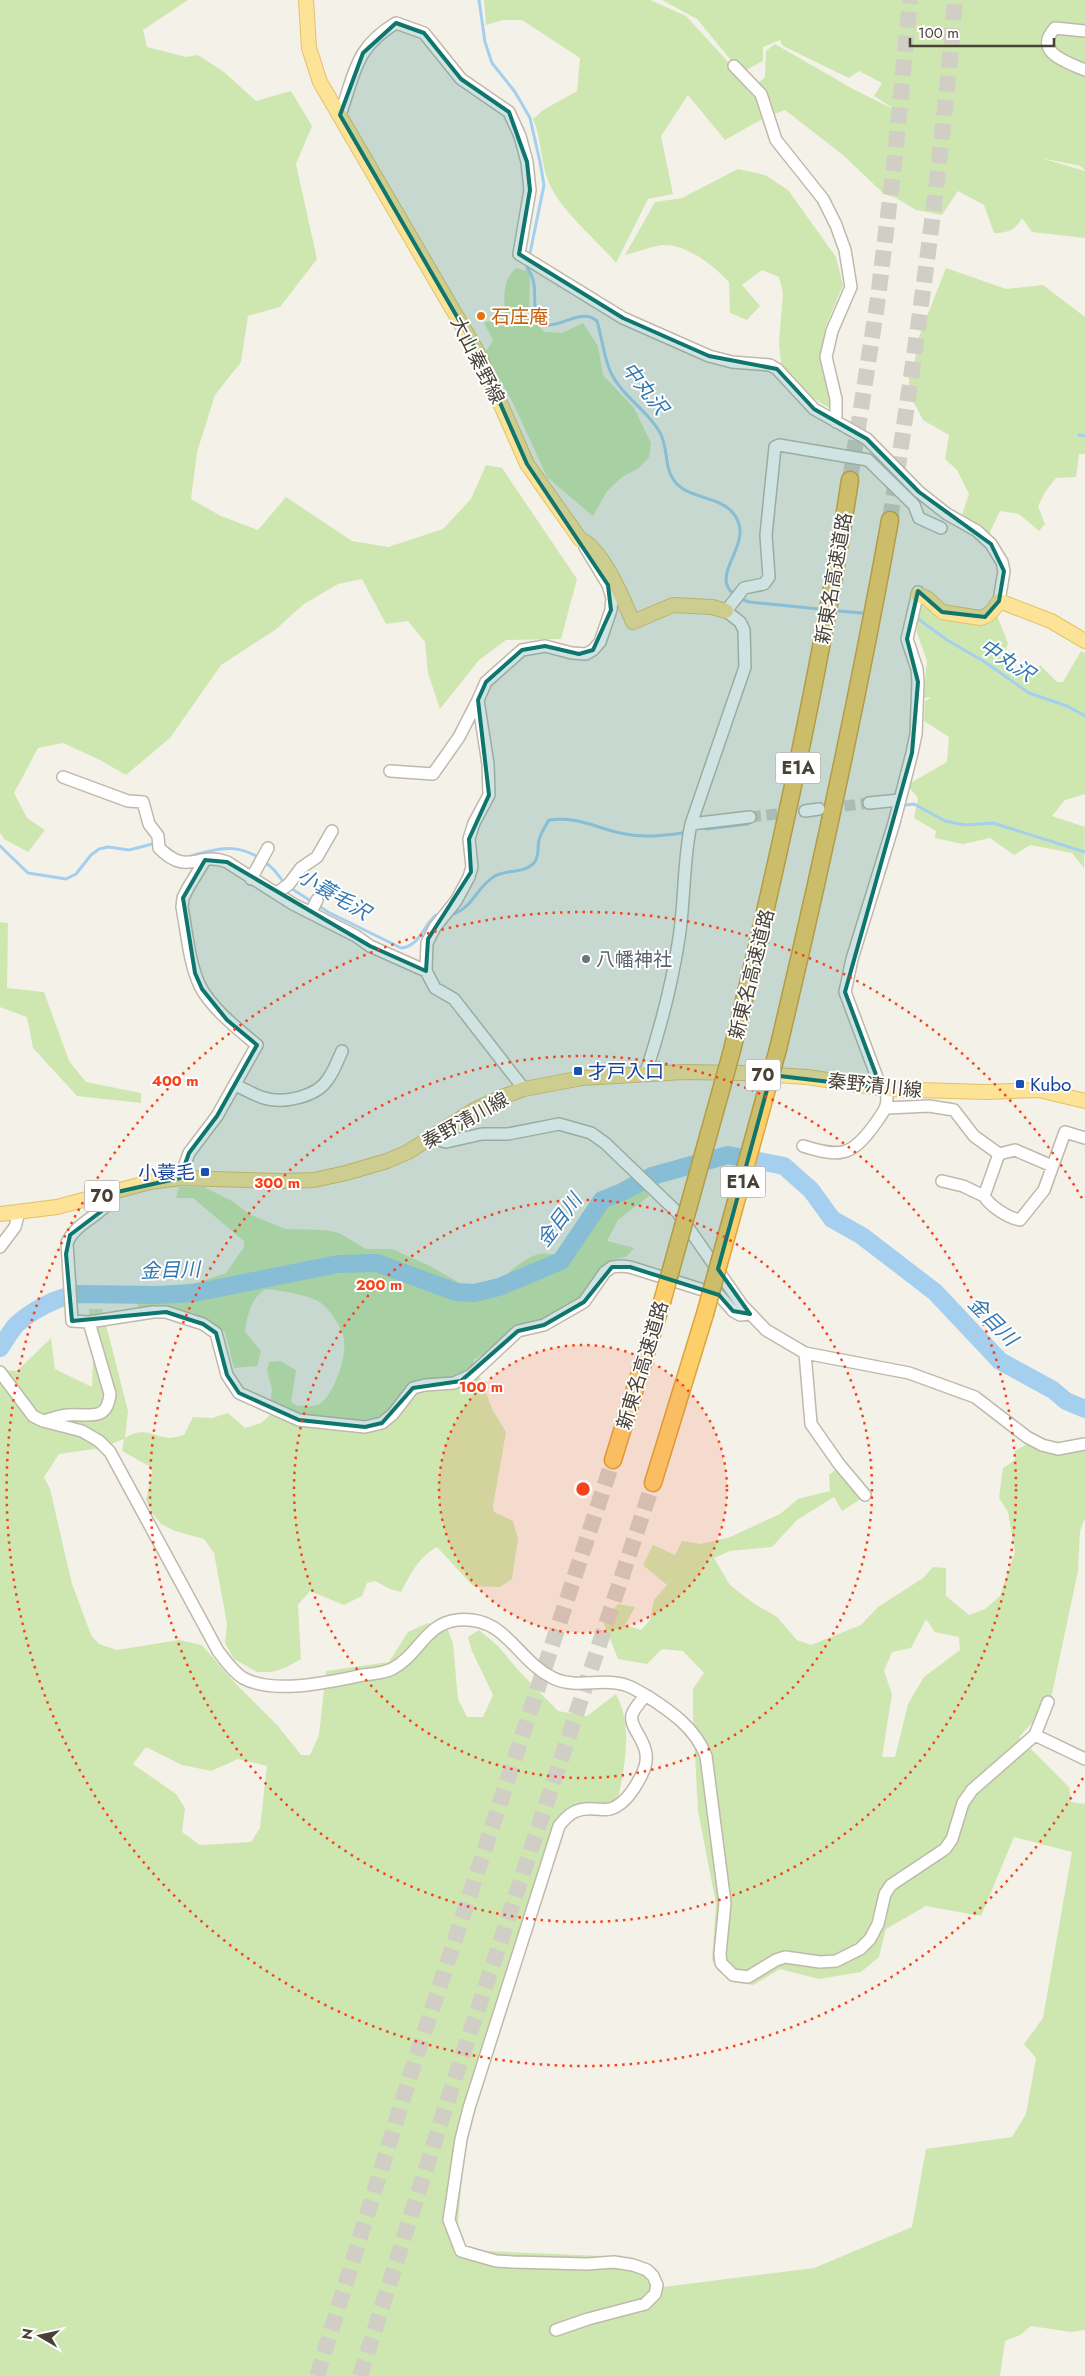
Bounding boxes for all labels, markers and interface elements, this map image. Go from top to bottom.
scale bar [910,15,1054,47]
text: 100 m [918,22,959,44]
place label: 石庄庵 [491,303,548,330]
marker: 石庄庵 [475,310,487,322]
street label: 大山秦野線 [444,312,511,409]
water label: 中丸沢 [615,356,676,423]
street label: 新東名高速道路 [809,510,858,646]
water label: 中丸沢 [974,632,1042,691]
road number: E1A [776,752,820,784]
water label: 小蓑毛沢 [292,861,378,929]
street label: 新東名高速道路 [722,906,781,1042]
place label: 八幡神社 [596,946,672,973]
marker: 八幡神社 [580,953,592,965]
place label: 才戸入口 [588,1058,664,1085]
road number: 70 [746,1060,780,1090]
marker: 才戸入口 [572,1065,584,1077]
street label: 秦野清川線 [826,1067,924,1104]
text: 400 m [151,1070,199,1092]
place label: Kubo [1030,1071,1071,1098]
marker: Kubo [1014,1078,1026,1090]
street label: 秦野清川線 [417,1086,513,1155]
place label: 小蓑毛 [138,1159,195,1186]
marker: 小蓑毛 [199,1166,211,1178]
road number: E1A [720,1166,766,1198]
text: 300 m [254,1172,300,1194]
road number: 70 [84,1180,120,1212]
water label: 金目川 [530,1186,590,1253]
water label: 金目川 [140,1255,203,1286]
text: 200 m [356,1274,402,1296]
water label: 金目川 [961,1290,1026,1354]
street label: 新東名高速道路 [610,1298,675,1433]
text: 100 m [459,1376,503,1398]
centre of rings [574,1480,592,1498]
north arrow [15,2311,65,2361]
text: N [16,2327,38,2341]

